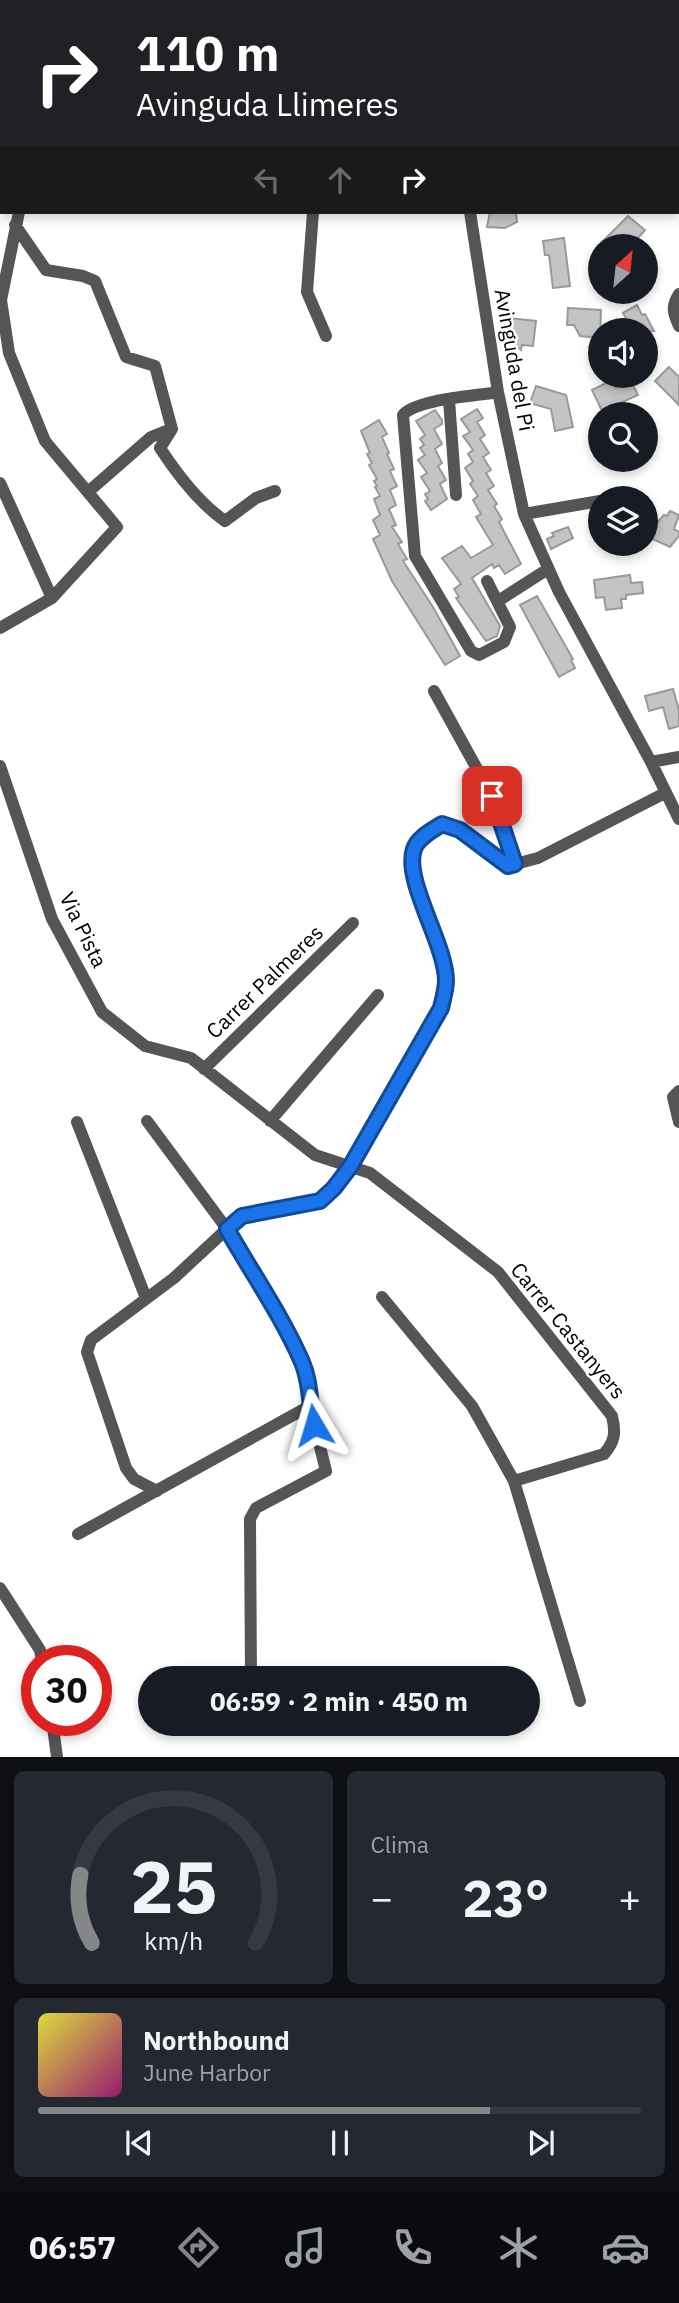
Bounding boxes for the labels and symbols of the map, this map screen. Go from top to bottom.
north arrow [588,234,658,304]
street label: Avinguda del Pi [489,286,541,433]
pin [462,766,522,826]
street label: Via Pista [54,887,114,972]
street label: Carrer Palmeres [200,918,329,1044]
street label: Carrer Castanyers [505,1256,633,1405]
position arrow [277,1388,351,1462]
speed limit sign: 30 [21,1645,112,1736]

